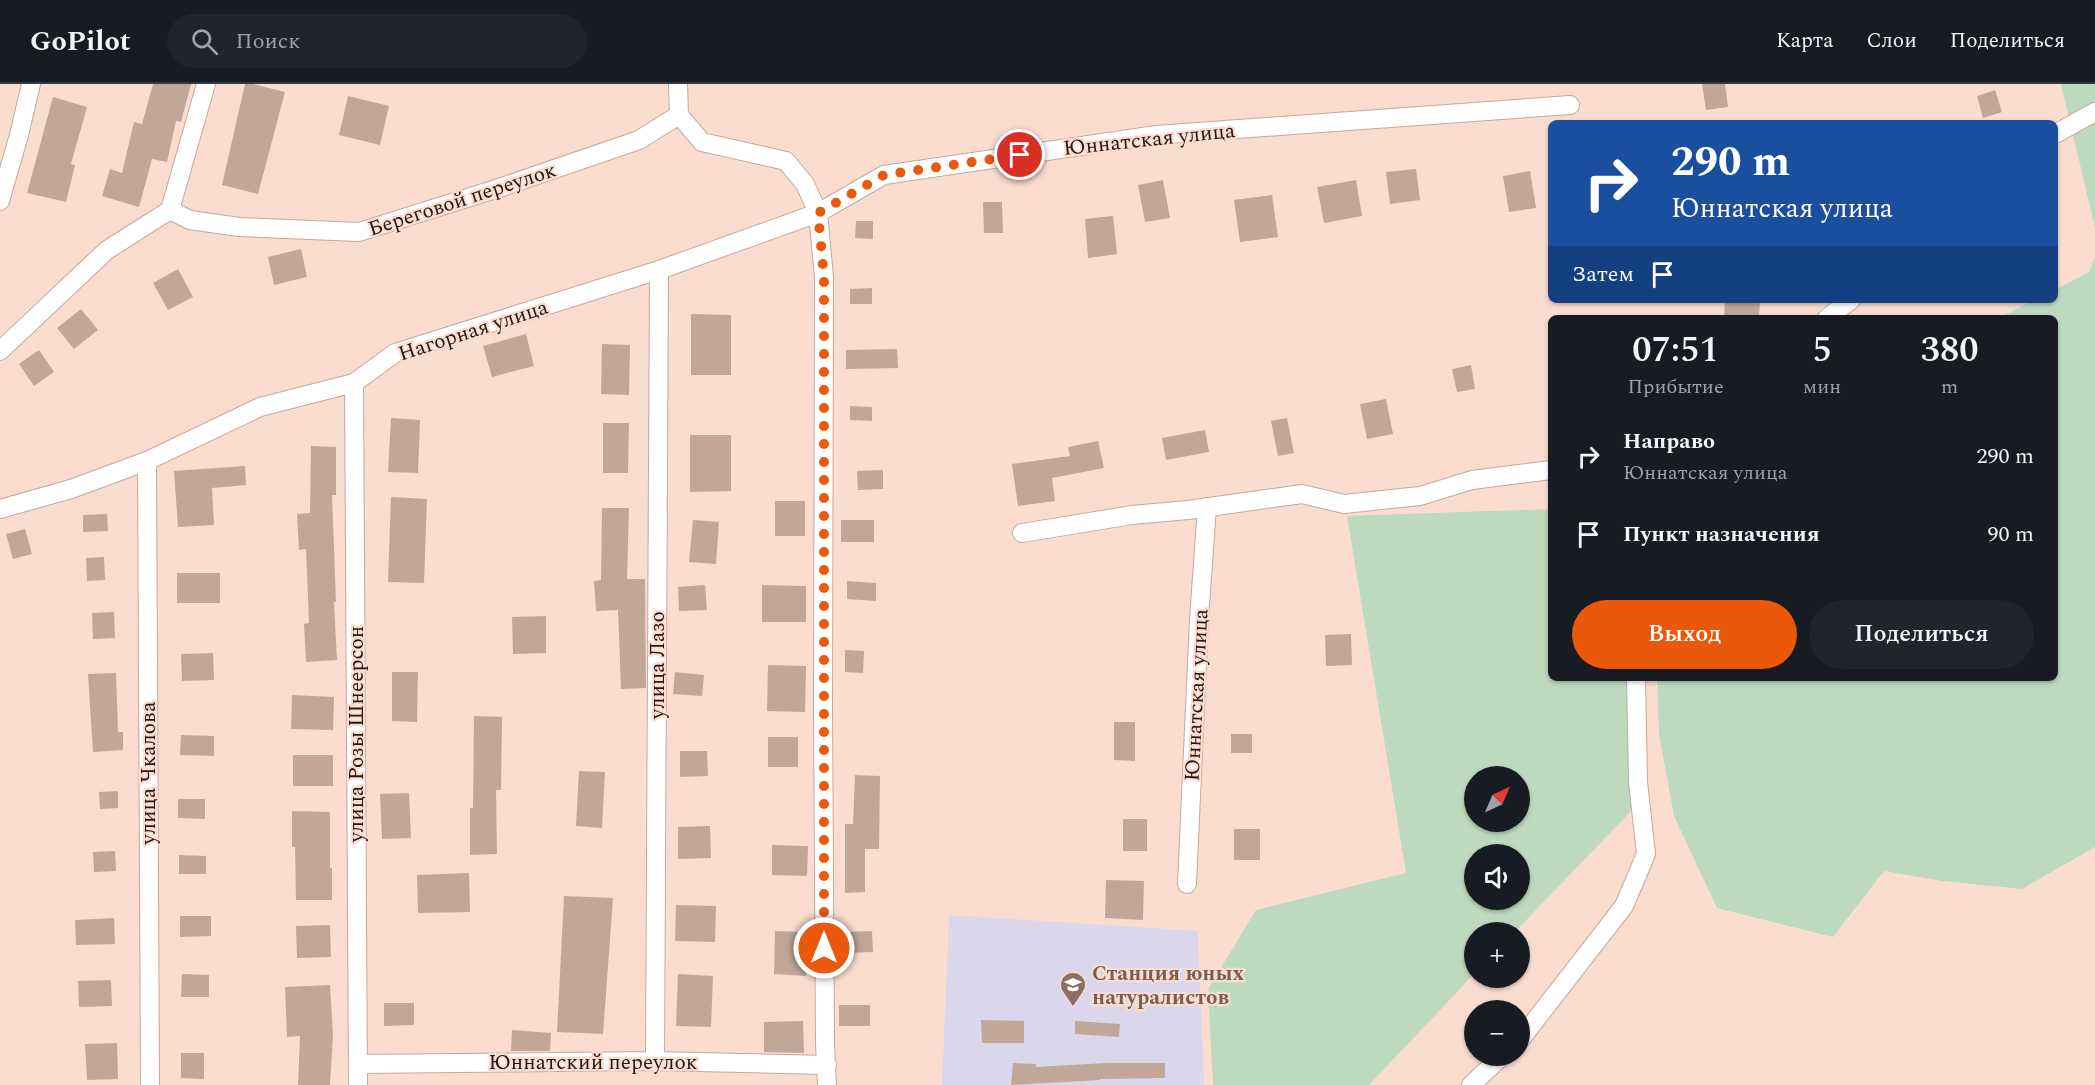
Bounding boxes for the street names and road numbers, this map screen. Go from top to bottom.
street label: Юннатская улица [1062,115,1237,165]
street label: Береговой переулок [364,154,561,245]
street label: Нагорная улица [394,291,553,370]
street label: Юннатская улица [1177,607,1218,782]
street label: улица Лазо [642,611,674,720]
street label: улица Розы Шнеерсон [341,626,373,843]
street label: улица Чкалова [133,701,165,845]
street label: Юннатский переулок [488,1047,698,1079]

